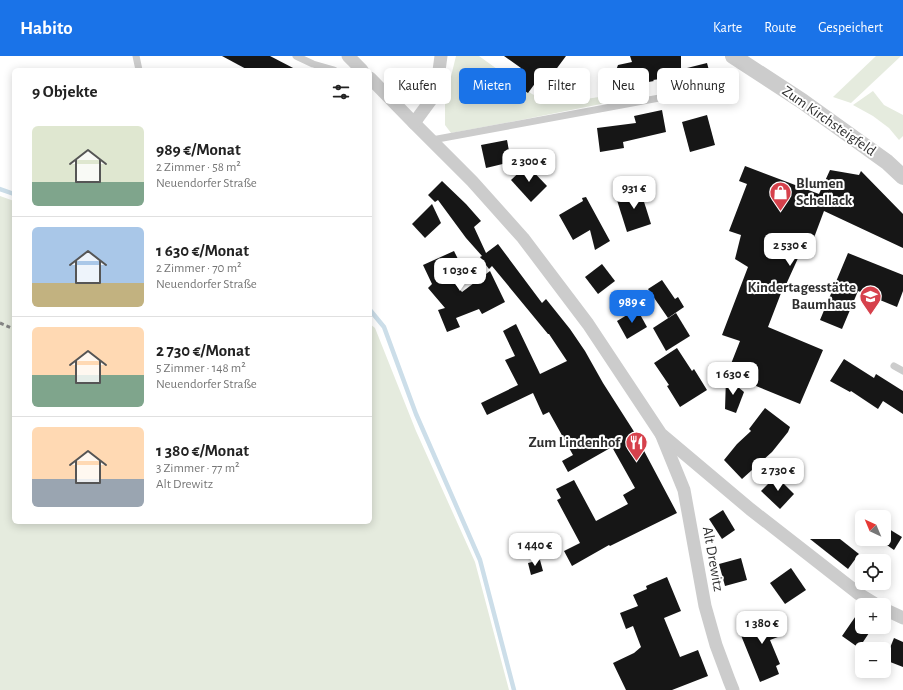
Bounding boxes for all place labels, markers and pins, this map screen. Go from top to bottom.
pin: 2 300 € [492,149,566,183]
pin: 931 € [606,176,662,210]
place label: Blumen Schellack [796,176,853,208]
shop icon: Blumen Schellack [767,179,793,212]
pin: 2 530 € [753,233,827,267]
pin: 1 030 € [423,258,497,292]
place label: Kindertagesstätte Baumhaus [747,280,856,312]
school or university icon: Kindertagesstätte Baumhaus [858,283,884,316]
pin: 989 € [604,290,660,324]
pin: 1 630 € [696,362,770,396]
restaurant icon: Zum Lindenhof [623,429,649,462]
place label: Zum Lindenhof [529,435,621,450]
pin: 2 730 € [741,458,815,492]
pin: 1 440 € [498,533,572,567]
pin: 1 380 € [725,611,799,645]

